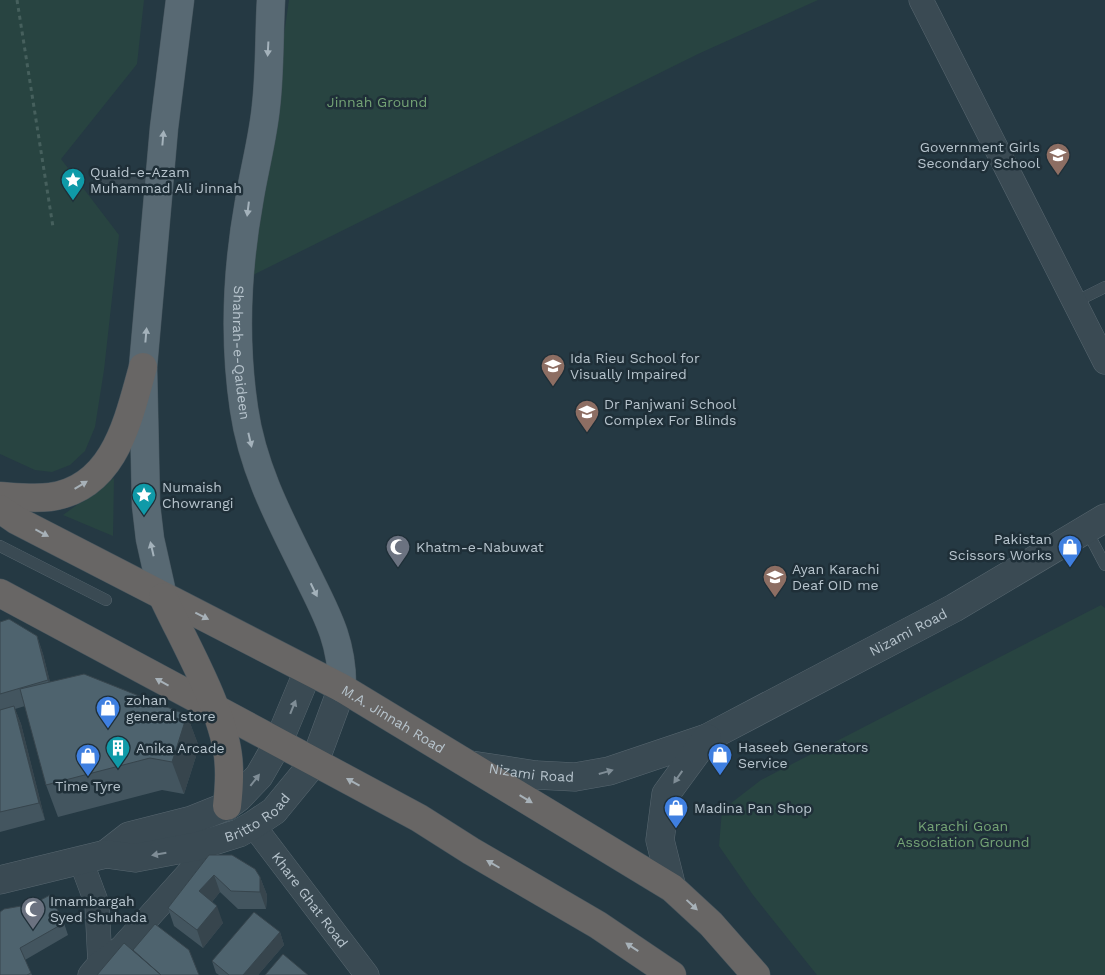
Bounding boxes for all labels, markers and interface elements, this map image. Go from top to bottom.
one-way arrow [263,41,271,57]
park label: Jinnah Ground [327,94,427,110]
one-way arrow [159,130,167,146]
place label: Government Girls Secondary School [917,139,1041,171]
school or university icon: Government Girls Secondary School [1045,142,1071,176]
place label: Quaid-e-Azam Muhammad Ali Jinnah [90,164,242,196]
place icon: Quaid-e-Azam Muhammad Ali Jinnah [60,167,86,201]
one-way arrow [244,202,252,218]
street label: Shahrah-e-Qaideen [230,285,254,421]
one-way arrow [142,327,150,343]
place label: Ida Rieu School for Visually Impaired [570,350,700,382]
school or university icon: Ida Rieu School for Visually Impaired [540,353,566,387]
place label: Dr Panjwani School Complex For Blinds [604,396,737,428]
school or university icon: Dr Panjwani School Complex For Blinds [574,399,600,433]
one-way arrow [247,433,255,448]
place label: Numaish Chowrangi [162,479,233,511]
one-way arrow [75,481,88,490]
place icon: Numaish Chowrangi [131,482,157,516]
one-way arrow [35,529,49,537]
place label: Pakistan Scissors Works [949,531,1052,563]
mosque icon: Khatm-e-Nabuwat [385,534,411,568]
shop icon: Pakistan Scissors Works [1057,534,1083,568]
place label: Khatm-e-Nabuwat [416,539,544,555]
one-way arrow [148,542,156,557]
place label: Ayan Karachi Deaf OID me [792,561,880,593]
school or university icon: Ayan Karachi Deaf OID me [762,564,788,598]
one-way arrow [310,582,318,597]
street label: Nizami Road [867,605,950,659]
one-way arrow [194,612,209,620]
one-way arrow [155,678,169,686]
street label: M.A. Jinnah Road [339,682,448,756]
place label: zohan general store [126,692,216,724]
shop icon: zohan general store [95,695,121,729]
one-way arrow [289,699,297,714]
building icon: Anika Arcade [105,735,131,769]
place label: Haseeb Generators Service [738,739,868,771]
place label: Anika Arcade [136,740,225,756]
shop icon: Haseeb Generators Service [707,742,733,776]
shop icon: Time Tyre [75,743,101,777]
street label: Nizami Road [488,760,574,785]
one-way arrow [598,767,613,775]
one-way arrow [673,770,683,784]
one-way arrow [250,774,261,787]
one-way arrow [346,777,359,786]
place label: Time Tyre [55,778,121,794]
street label: Britto Road [222,790,293,845]
one-way arrow [520,794,533,803]
shop icon: Madina Pan Shop [663,795,689,829]
place label: Madina Pan Shop [694,800,812,816]
park label: Karachi Goan Association Ground [896,818,1030,850]
street label: Khare Ghat Road [269,849,351,951]
one-way arrow [150,850,166,858]
one-way arrow [486,859,499,868]
place label: Imambargah Syed Shuhada [50,893,147,925]
mosque icon: Imambargah Syed Shuhada [20,896,46,930]
one-way arrow [686,899,698,911]
one-way arrow [625,942,639,952]

